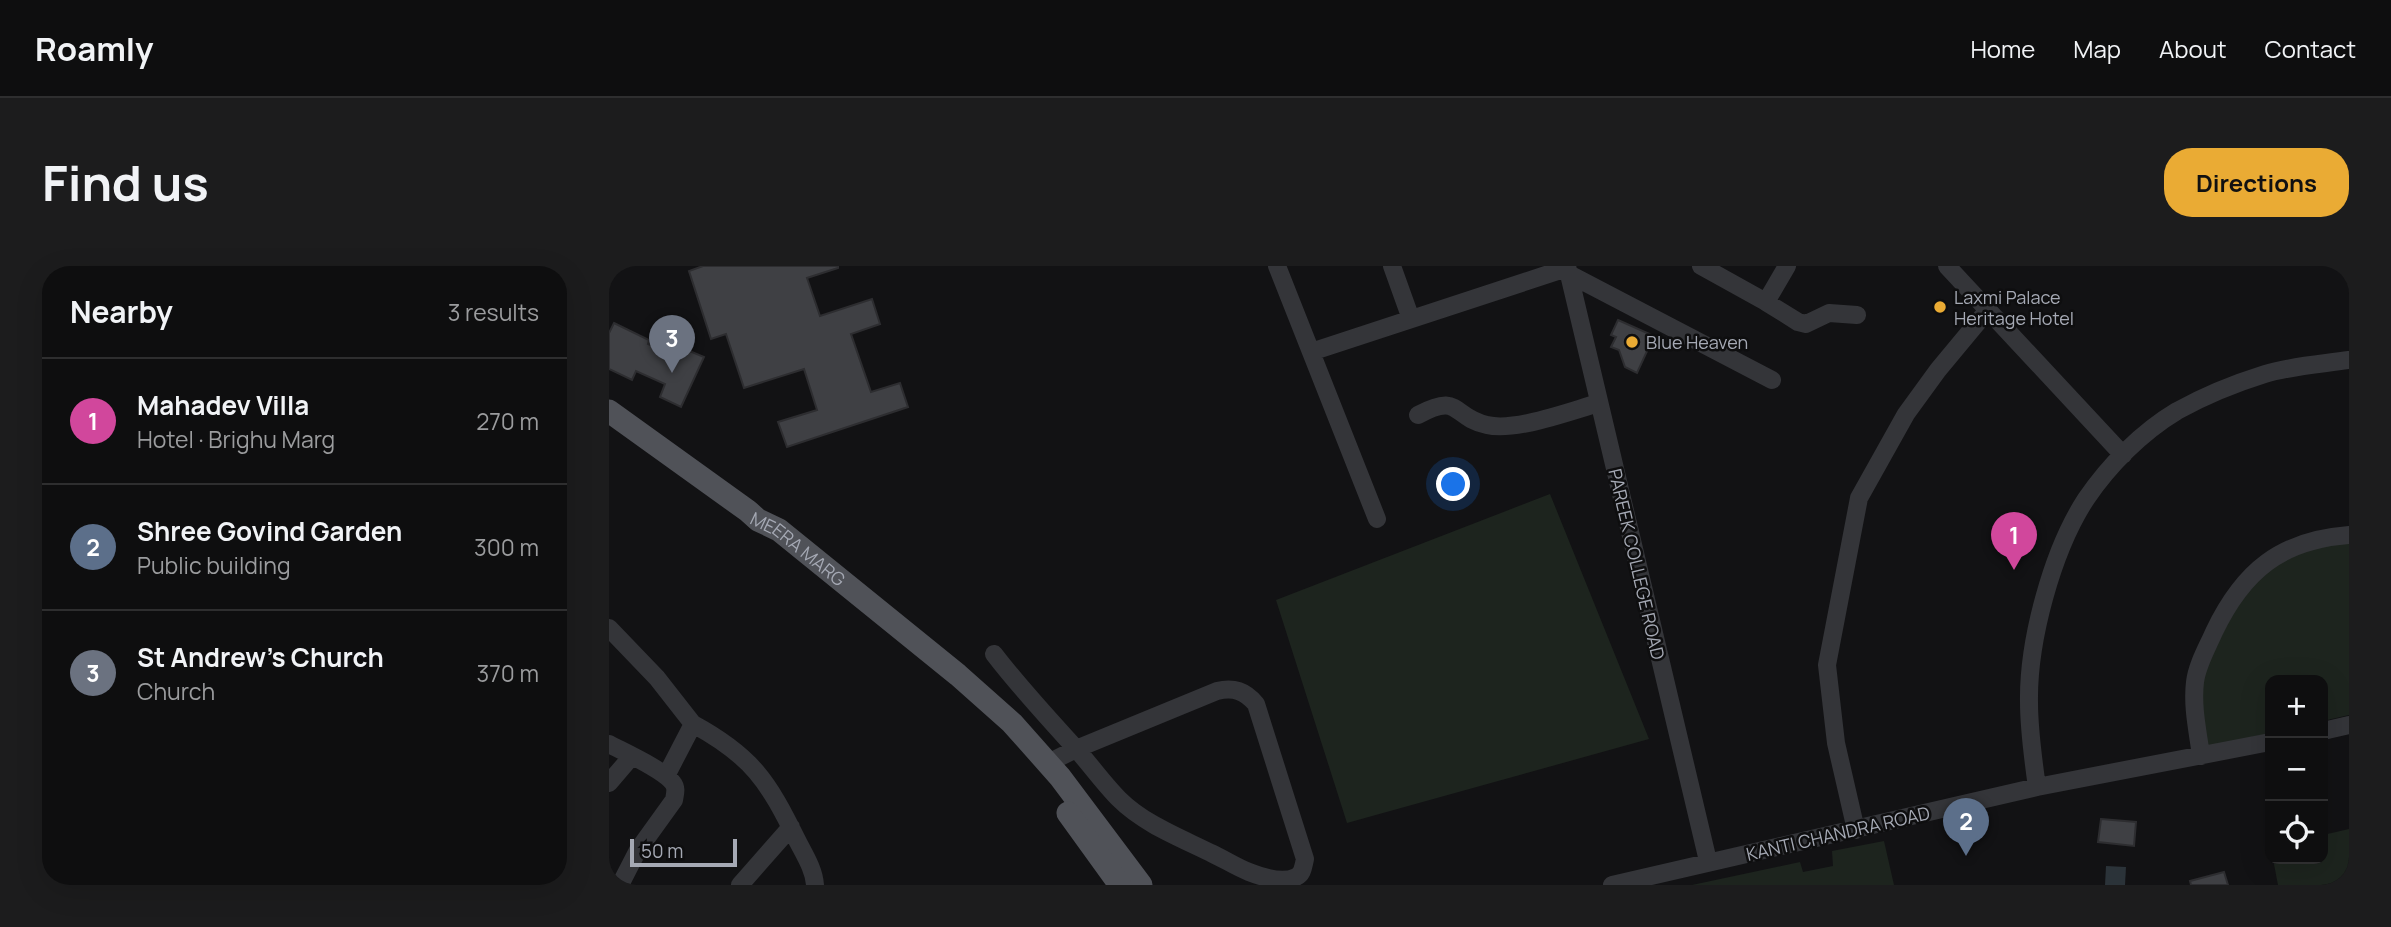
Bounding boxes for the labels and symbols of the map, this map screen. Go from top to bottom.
place label: Laxmi Palace Heritage Hotel [1954,285,2074,330]
marker: Laxmi Palace Heritage Hotel [1932,299,1948,315]
pin: 3 [649,315,695,373]
place label: Blue Heaven [1646,330,1748,354]
marker: Blue Heaven [1624,334,1640,350]
street label: PAREEK COLLEGE ROAD [1603,466,1671,662]
your location [1436,467,1470,501]
street label: MEERA MARG [747,506,851,591]
pin: 1 [1991,512,2037,570]
pin: 2 [1943,798,1989,856]
street label: KANTI CHANDRA ROAD [1744,800,1932,866]
scale bar [630,836,737,868]

